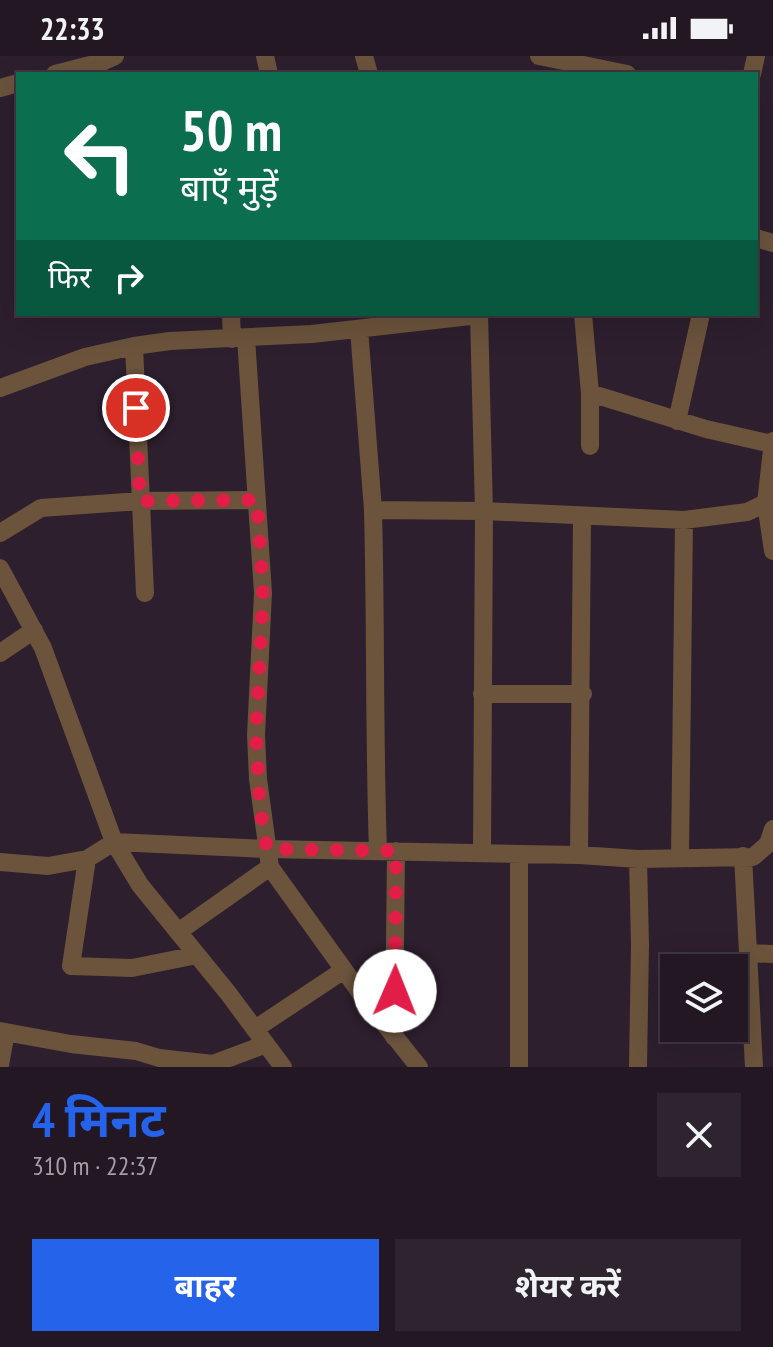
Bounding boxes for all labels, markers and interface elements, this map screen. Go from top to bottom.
text: 22:33 [40,9,105,48]
text: 50 m [180,94,282,166]
icon: left [48,104,152,208]
text: बाएँ मुड़ें [180,164,278,211]
icon: right [107,256,151,300]
text: फिर [48,257,91,296]
pin [102,374,170,442]
icon: arrive [114,386,158,430]
position arrow [353,949,437,1033]
map controls [660,954,748,1042]
button: layers [660,954,748,1042]
text: 4 मिनट [32,1088,166,1150]
button: close [657,1093,741,1177]
text: 310 m · 22:37 [32,1149,158,1182]
button: बाहर [32,1239,379,1331]
button: शेयर करें [395,1239,741,1331]

